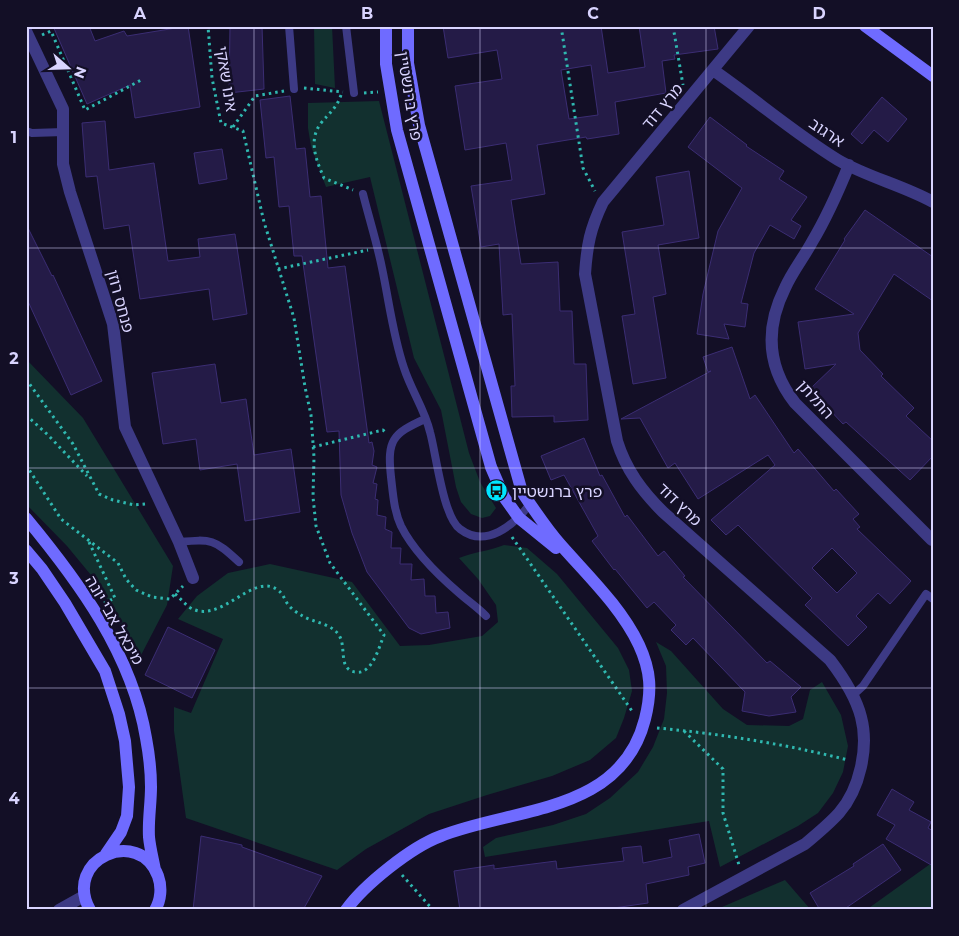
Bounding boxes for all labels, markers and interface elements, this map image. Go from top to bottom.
text: A [133,4,147,23]
text: B [361,4,373,23]
text: C [587,4,599,23]
text: D [812,4,826,23]
north arrow [42,42,92,92]
street label: אינו שאקי [212,45,241,113]
street label: פרץ ברנשטיין [393,50,426,142]
text: N [70,64,91,81]
street label: מרץ דוד [638,80,687,133]
street label: ארגוב [806,114,848,151]
text: 1 [11,128,17,147]
street label: פנחס רוזן [103,268,138,335]
text: 2 [9,349,19,368]
street label: התלתן [793,376,838,423]
bus stop icon: פרץ ברנשטיין [484,479,508,503]
street label: מרץ דוד [654,479,706,530]
place label: פרץ ברנשטיין [512,482,602,501]
text: 3 [8,569,19,588]
street label: מיכאל אבי יונה [81,572,148,668]
text: 4 [8,789,20,808]

